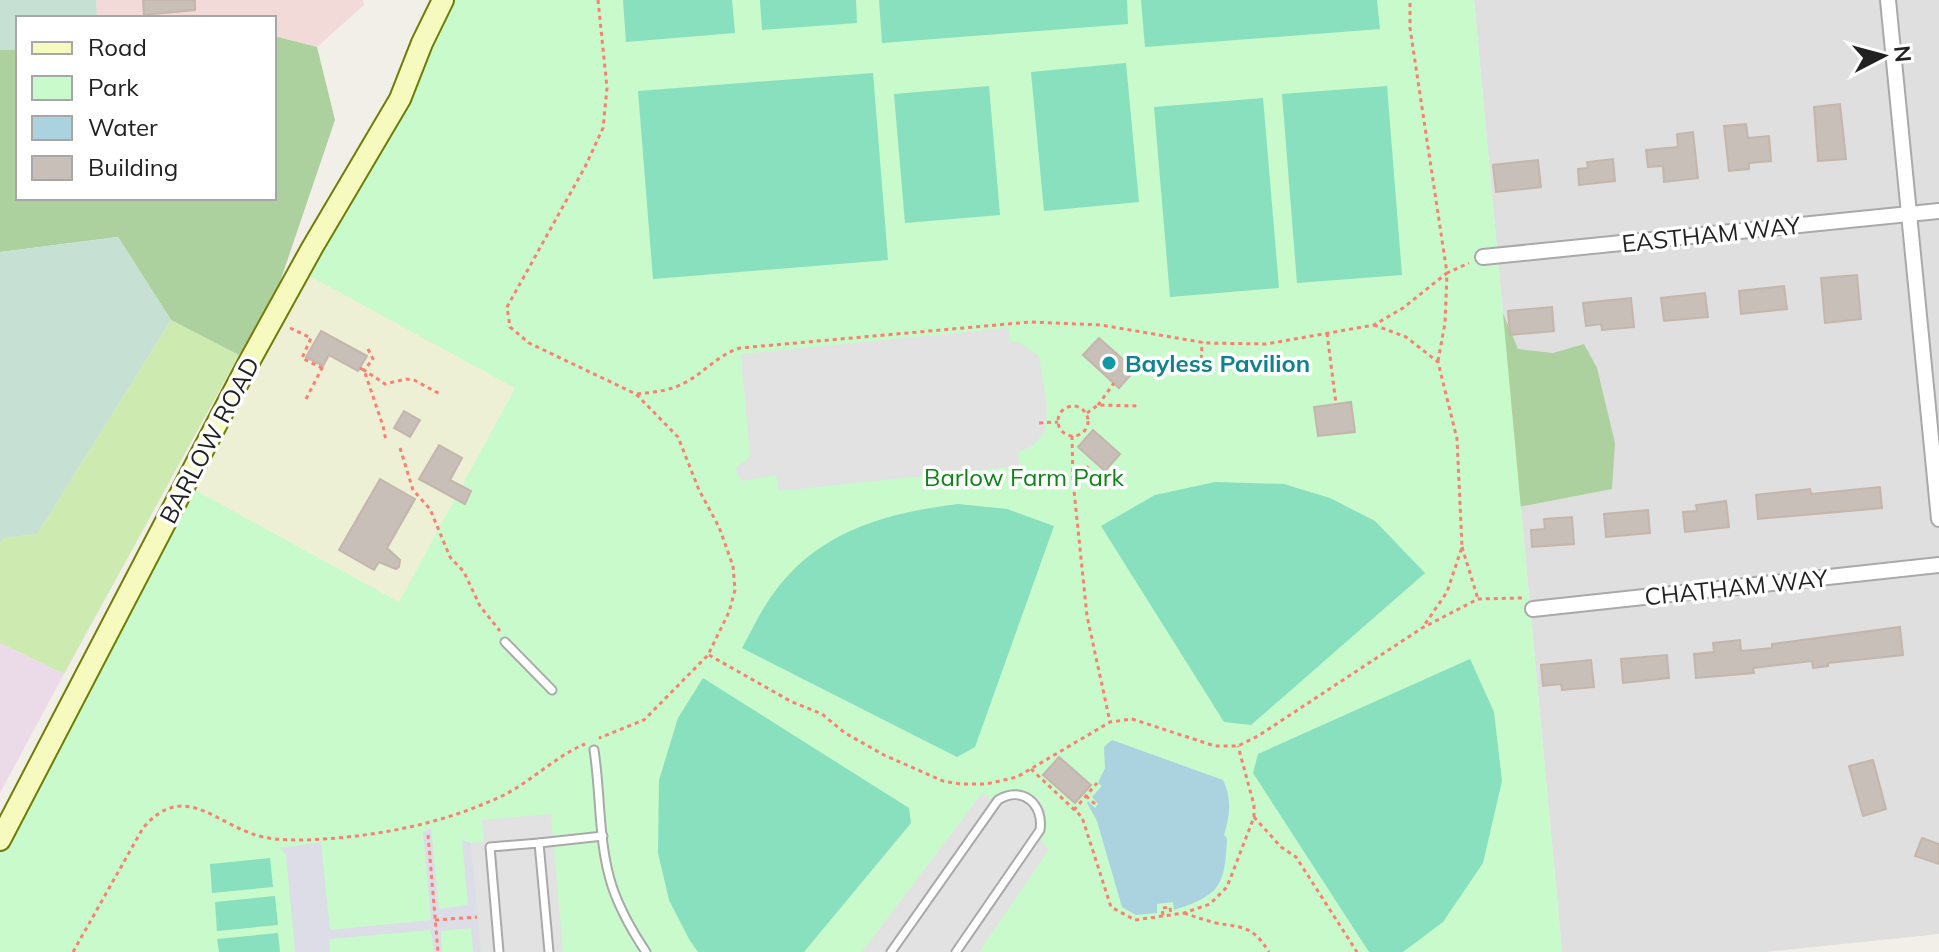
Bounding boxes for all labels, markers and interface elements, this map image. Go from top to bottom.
legend [16,16,276,200]
north arrow [1843,16,1923,96]
text: Road [88,32,147,62]
text: N [1888,44,1918,64]
text: Park [88,72,139,102]
text: Water [88,112,158,142]
text: Building [88,152,178,182]
street label: EASTHAM WAY [1620,210,1802,258]
place label: Bayless Pavilion [1125,348,1310,378]
street label: BARLOW ROAD [153,352,265,528]
marker: Bayless Pavilion [1100,354,1118,372]
park label: Barlow Farm Park [924,462,1125,492]
street label: CHATHAM WAY [1643,562,1829,612]

